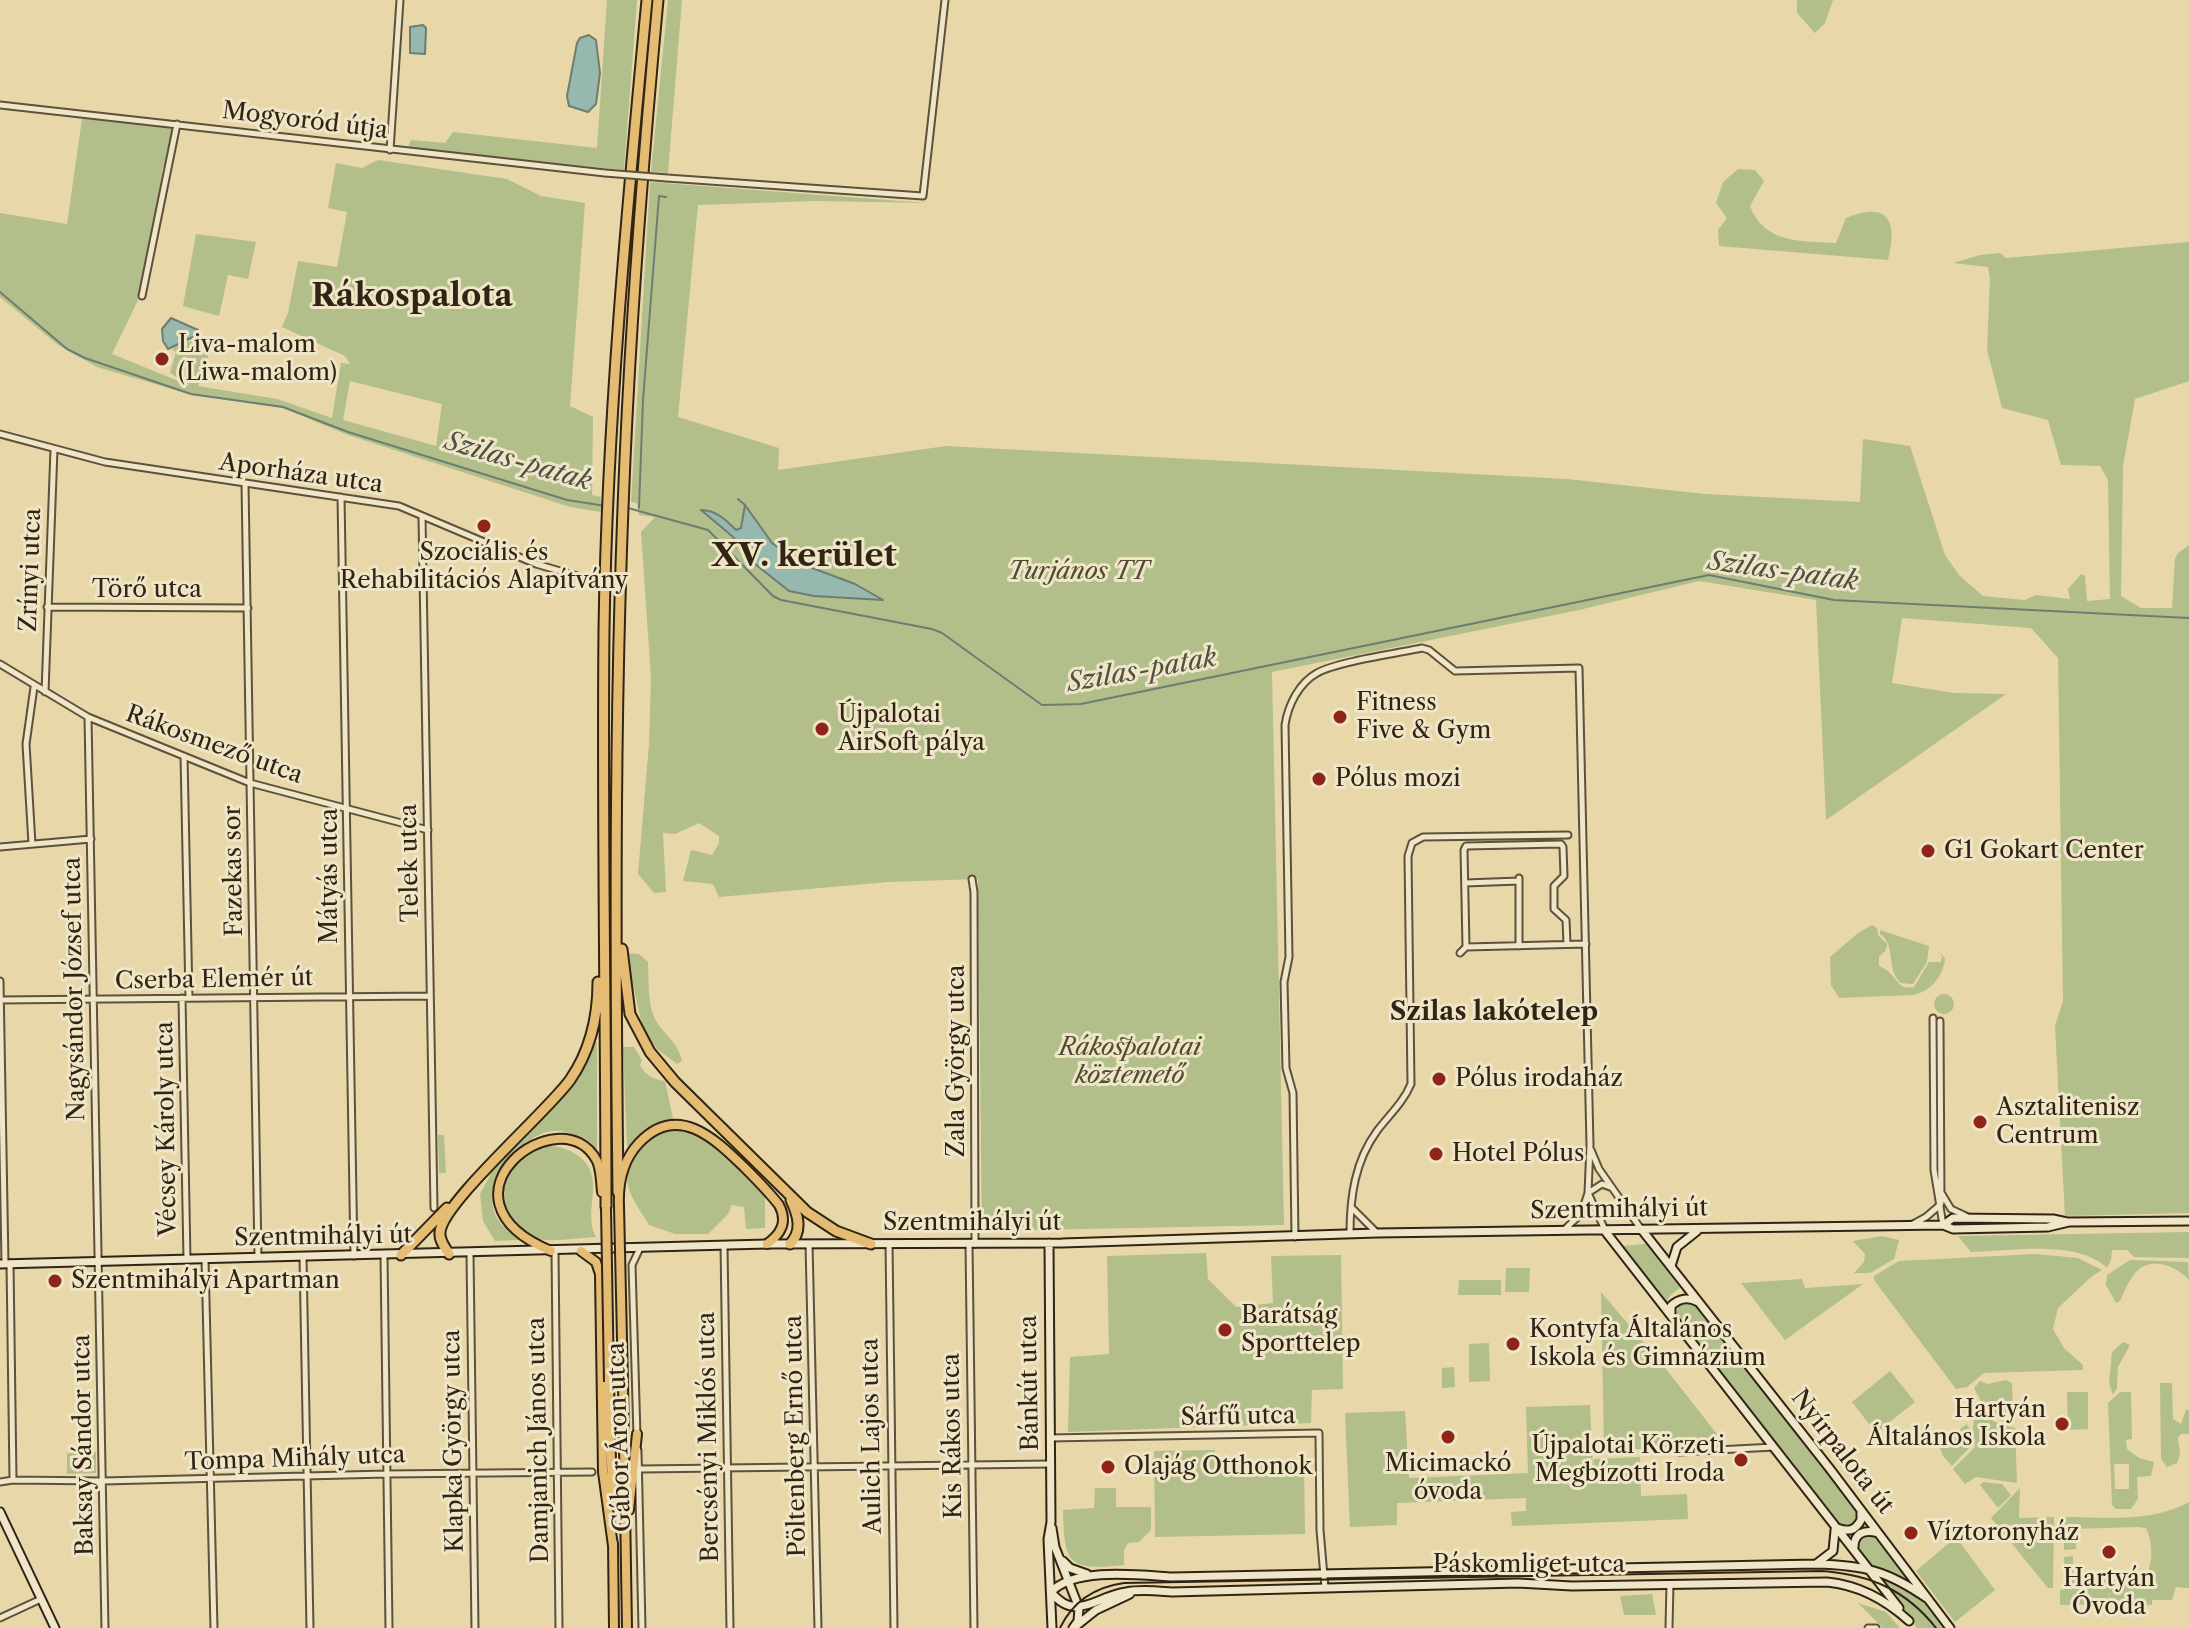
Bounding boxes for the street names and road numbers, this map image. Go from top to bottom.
street label: Mogyoród útja [221,97,389,145]
street label: Aporháza utca [217,448,385,500]
street label: Zrínyi utca [14,508,48,632]
street label: Törő utca [92,576,202,604]
street label: Rákosmező utca [122,700,306,790]
street label: Telek utca [395,804,425,922]
street label: Fazekas sor [218,805,250,937]
street label: Mátyás utca [316,808,344,944]
street label: Nagysándor József utca [58,857,92,1121]
street label: Cserba Elemér út [115,964,313,996]
street label: Zala György utca [943,965,971,1157]
street label: Vécsey Károly utca [151,1021,183,1237]
street label: Szentmihályi út [1530,1194,1708,1226]
street label: Szentmihályi út [883,1209,1061,1237]
street label: Szentmihályi út [234,1221,412,1253]
street label: Bercsényi Miklós utca [692,1311,726,1563]
street label: Pöltenberg Ernő utca [779,1315,813,1557]
street label: Bánkút utca [1014,1315,1046,1451]
street label: Damjanich János utca [522,1317,556,1563]
street label: Klapka György utca [438,1329,470,1553]
street label: Baksay Sándor utca [68,1334,100,1556]
street label: Aulich Lajos utca [856,1338,888,1534]
street label: Gábor Áron utca [602,1342,638,1532]
street label: Kis Rákos utca [937,1353,969,1519]
street label: Nyírpalota út [1785,1384,1899,1520]
street label: Sárfű utca [1180,1402,1296,1432]
street label: Tompa Mihály utca [184,1441,406,1477]
street label: Páskomliget utca [1433,1551,1625,1579]

